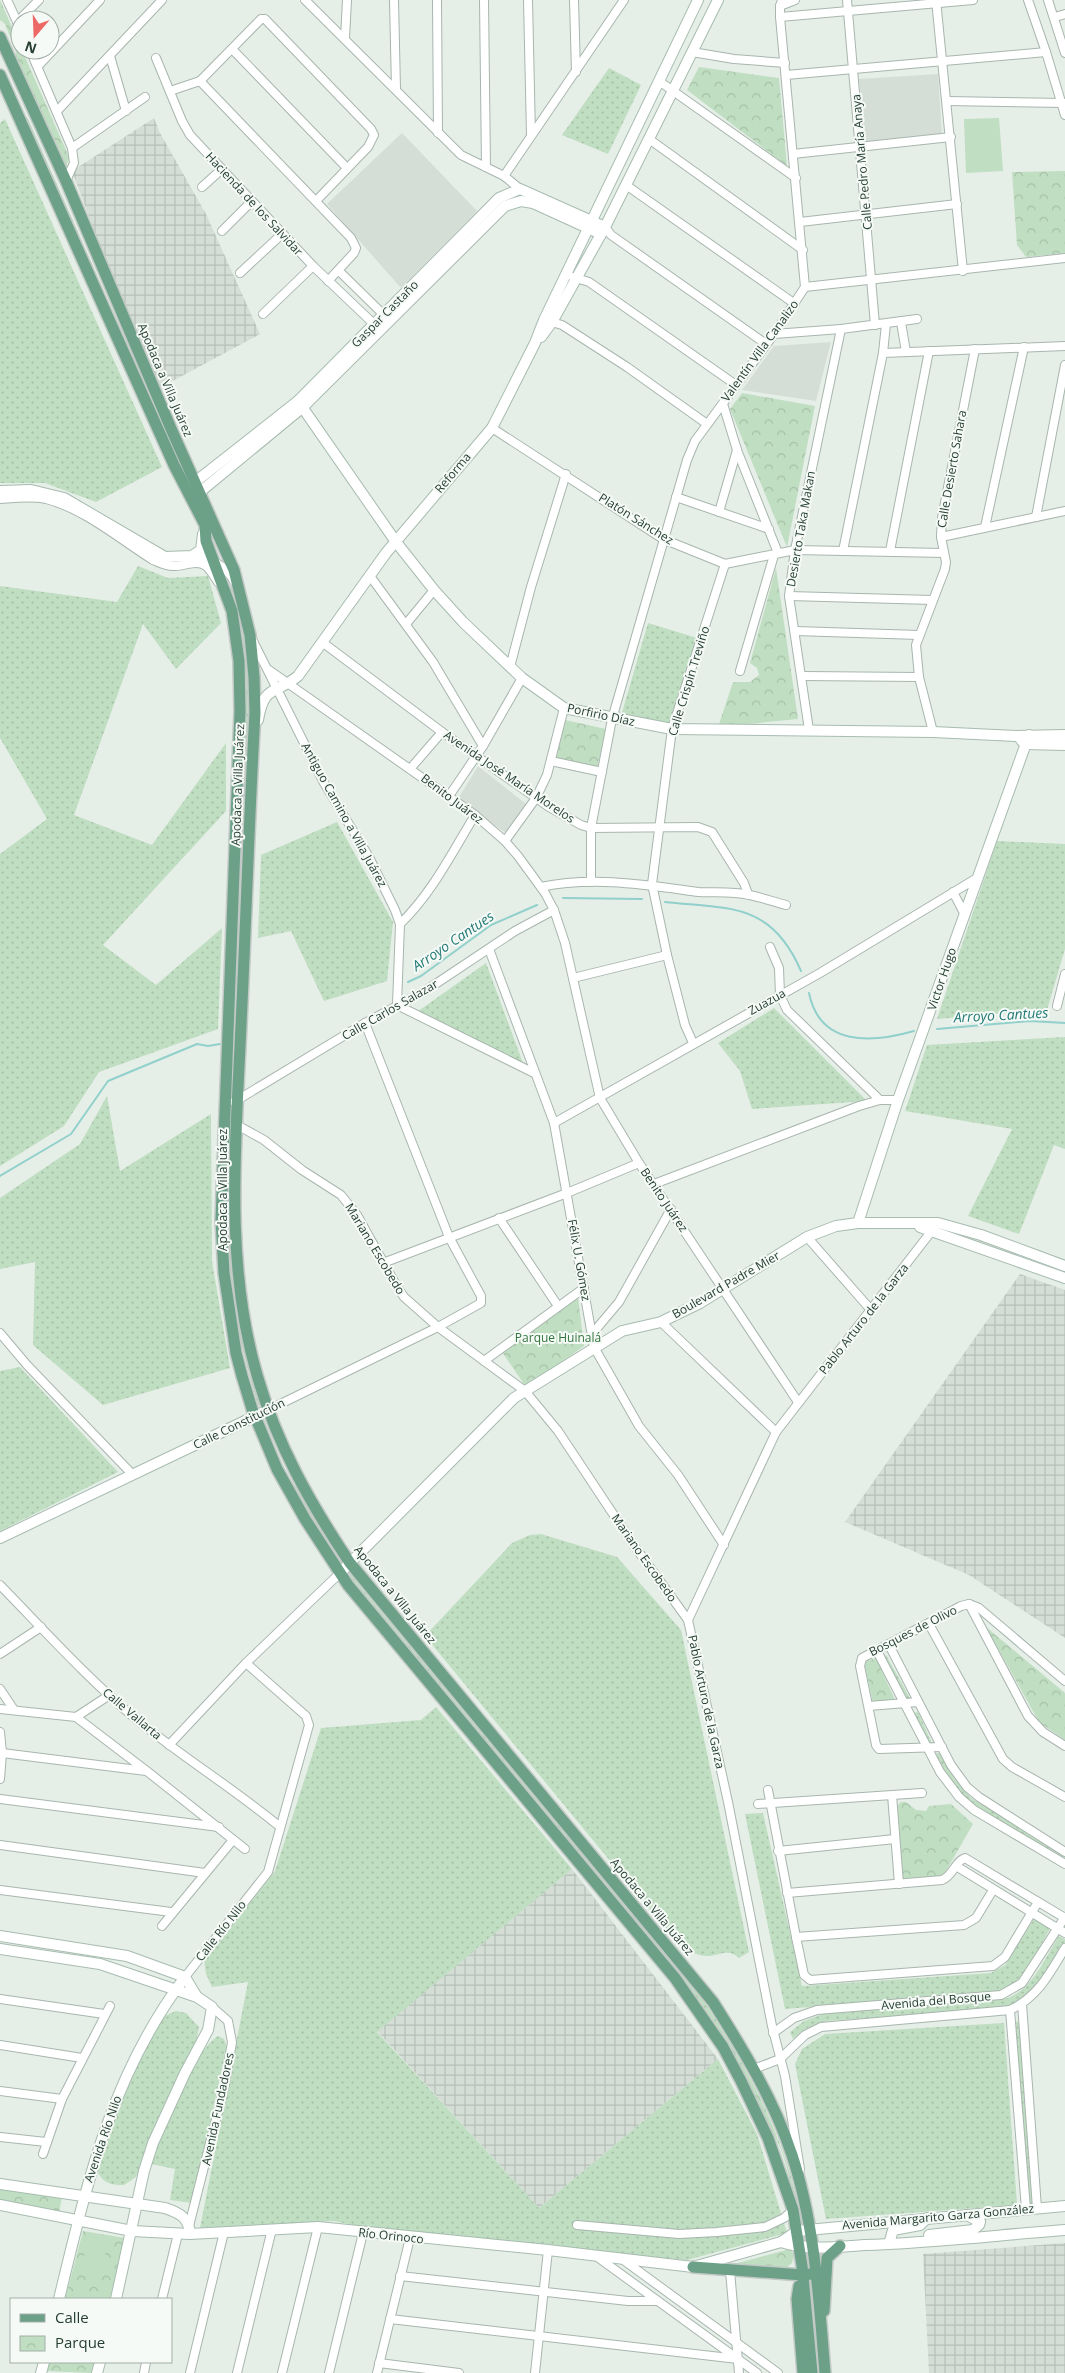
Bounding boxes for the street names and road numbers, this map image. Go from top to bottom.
street label: Calle Pedro María Anaya [847,93,876,231]
street label: Hacienda de los Salvidar [202,148,307,259]
street label: Gaspar Castaño [347,276,422,351]
street label: Valentín Villa Canalizo [717,296,802,405]
street label: Apodaca a Villa Juárez [134,320,197,440]
street label: Calle Desierto Sahara [933,409,970,529]
street label: Reforma [431,449,475,497]
street label: Desierto Taka Makan [782,470,819,588]
street label: Platón Sánchez [596,489,677,548]
street label: Calle Crispín Treviño [664,624,713,738]
street label: Porfirio Díaz [566,699,637,730]
street label: Apodaca a Villa Juárez [227,723,248,846]
street label: Avenida José María Morelos [440,726,578,827]
street label: Antiguo Camino a Villa Juárez [298,739,392,890]
street label: Benito Juárez [418,770,487,828]
street label: Victor Hugo [923,945,960,1013]
street label: Calle Carlos Salazar [339,975,441,1044]
street label: Zuazua [745,984,789,1019]
street label: Apodaca a Villa Juárez [214,1129,231,1251]
street label: Benito Juárez [637,1164,692,1235]
street label: Mariano Escobedo [341,1200,409,1298]
street label: Félix U. Gómez [564,1218,595,1303]
street label: Boulevard Padre Mier [669,1247,783,1322]
street label: Pablo Arturo de la Garza [815,1260,912,1378]
street label: Calle Constitución [190,1394,288,1453]
street label: Mariano Escobedo [608,1510,681,1605]
street label: Apodaca a Villa Juárez [350,1542,441,1648]
street label: Bosques de Olivo [866,1601,960,1660]
street label: Pablo Arturo de la Garza [684,1633,729,1770]
street label: Calle Vallarta [99,1684,166,1743]
street label: Apodaca a Villa Juárez [607,1854,698,1959]
street label: Calle Río Nilo [191,1897,250,1965]
street label: Avenida del Bosque [880,1987,992,2014]
street label: Avenida Fundadores [197,2051,238,2167]
street label: Avenida Río Nilo [80,2093,125,2185]
street label: Avenida Margarito Garza González [841,2200,1035,2233]
street label: Río Orinoco [358,2224,425,2247]

